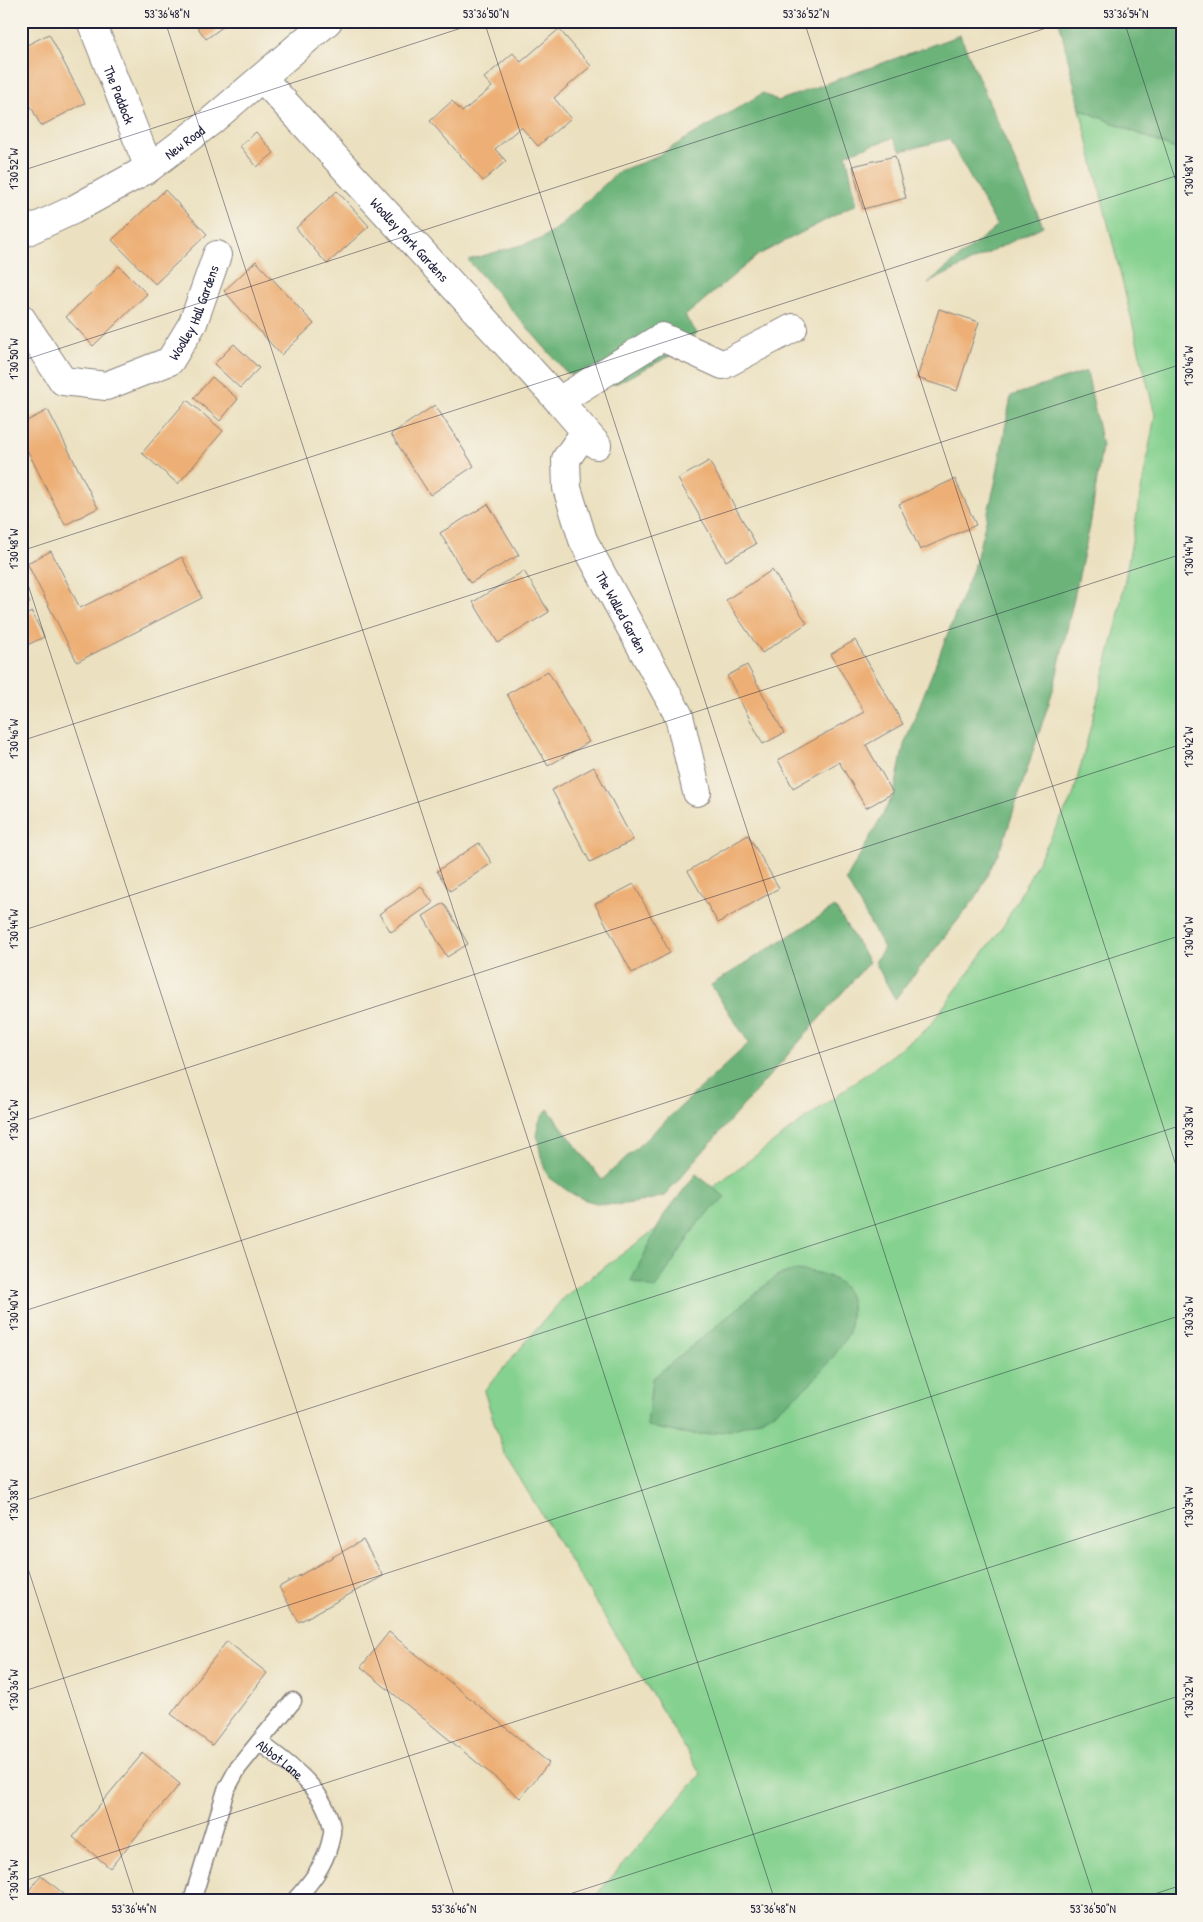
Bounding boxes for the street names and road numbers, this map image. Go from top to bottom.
street label: The Paddock [100,62,140,127]
street label: New Road [160,120,208,163]
street label: Woolley Park Gardens [367,193,454,285]
street label: Woolley Hall Gardens [163,262,222,363]
street label: The Walled Garden [592,567,652,656]
street label: Abbot Lane [253,1734,309,1783]

